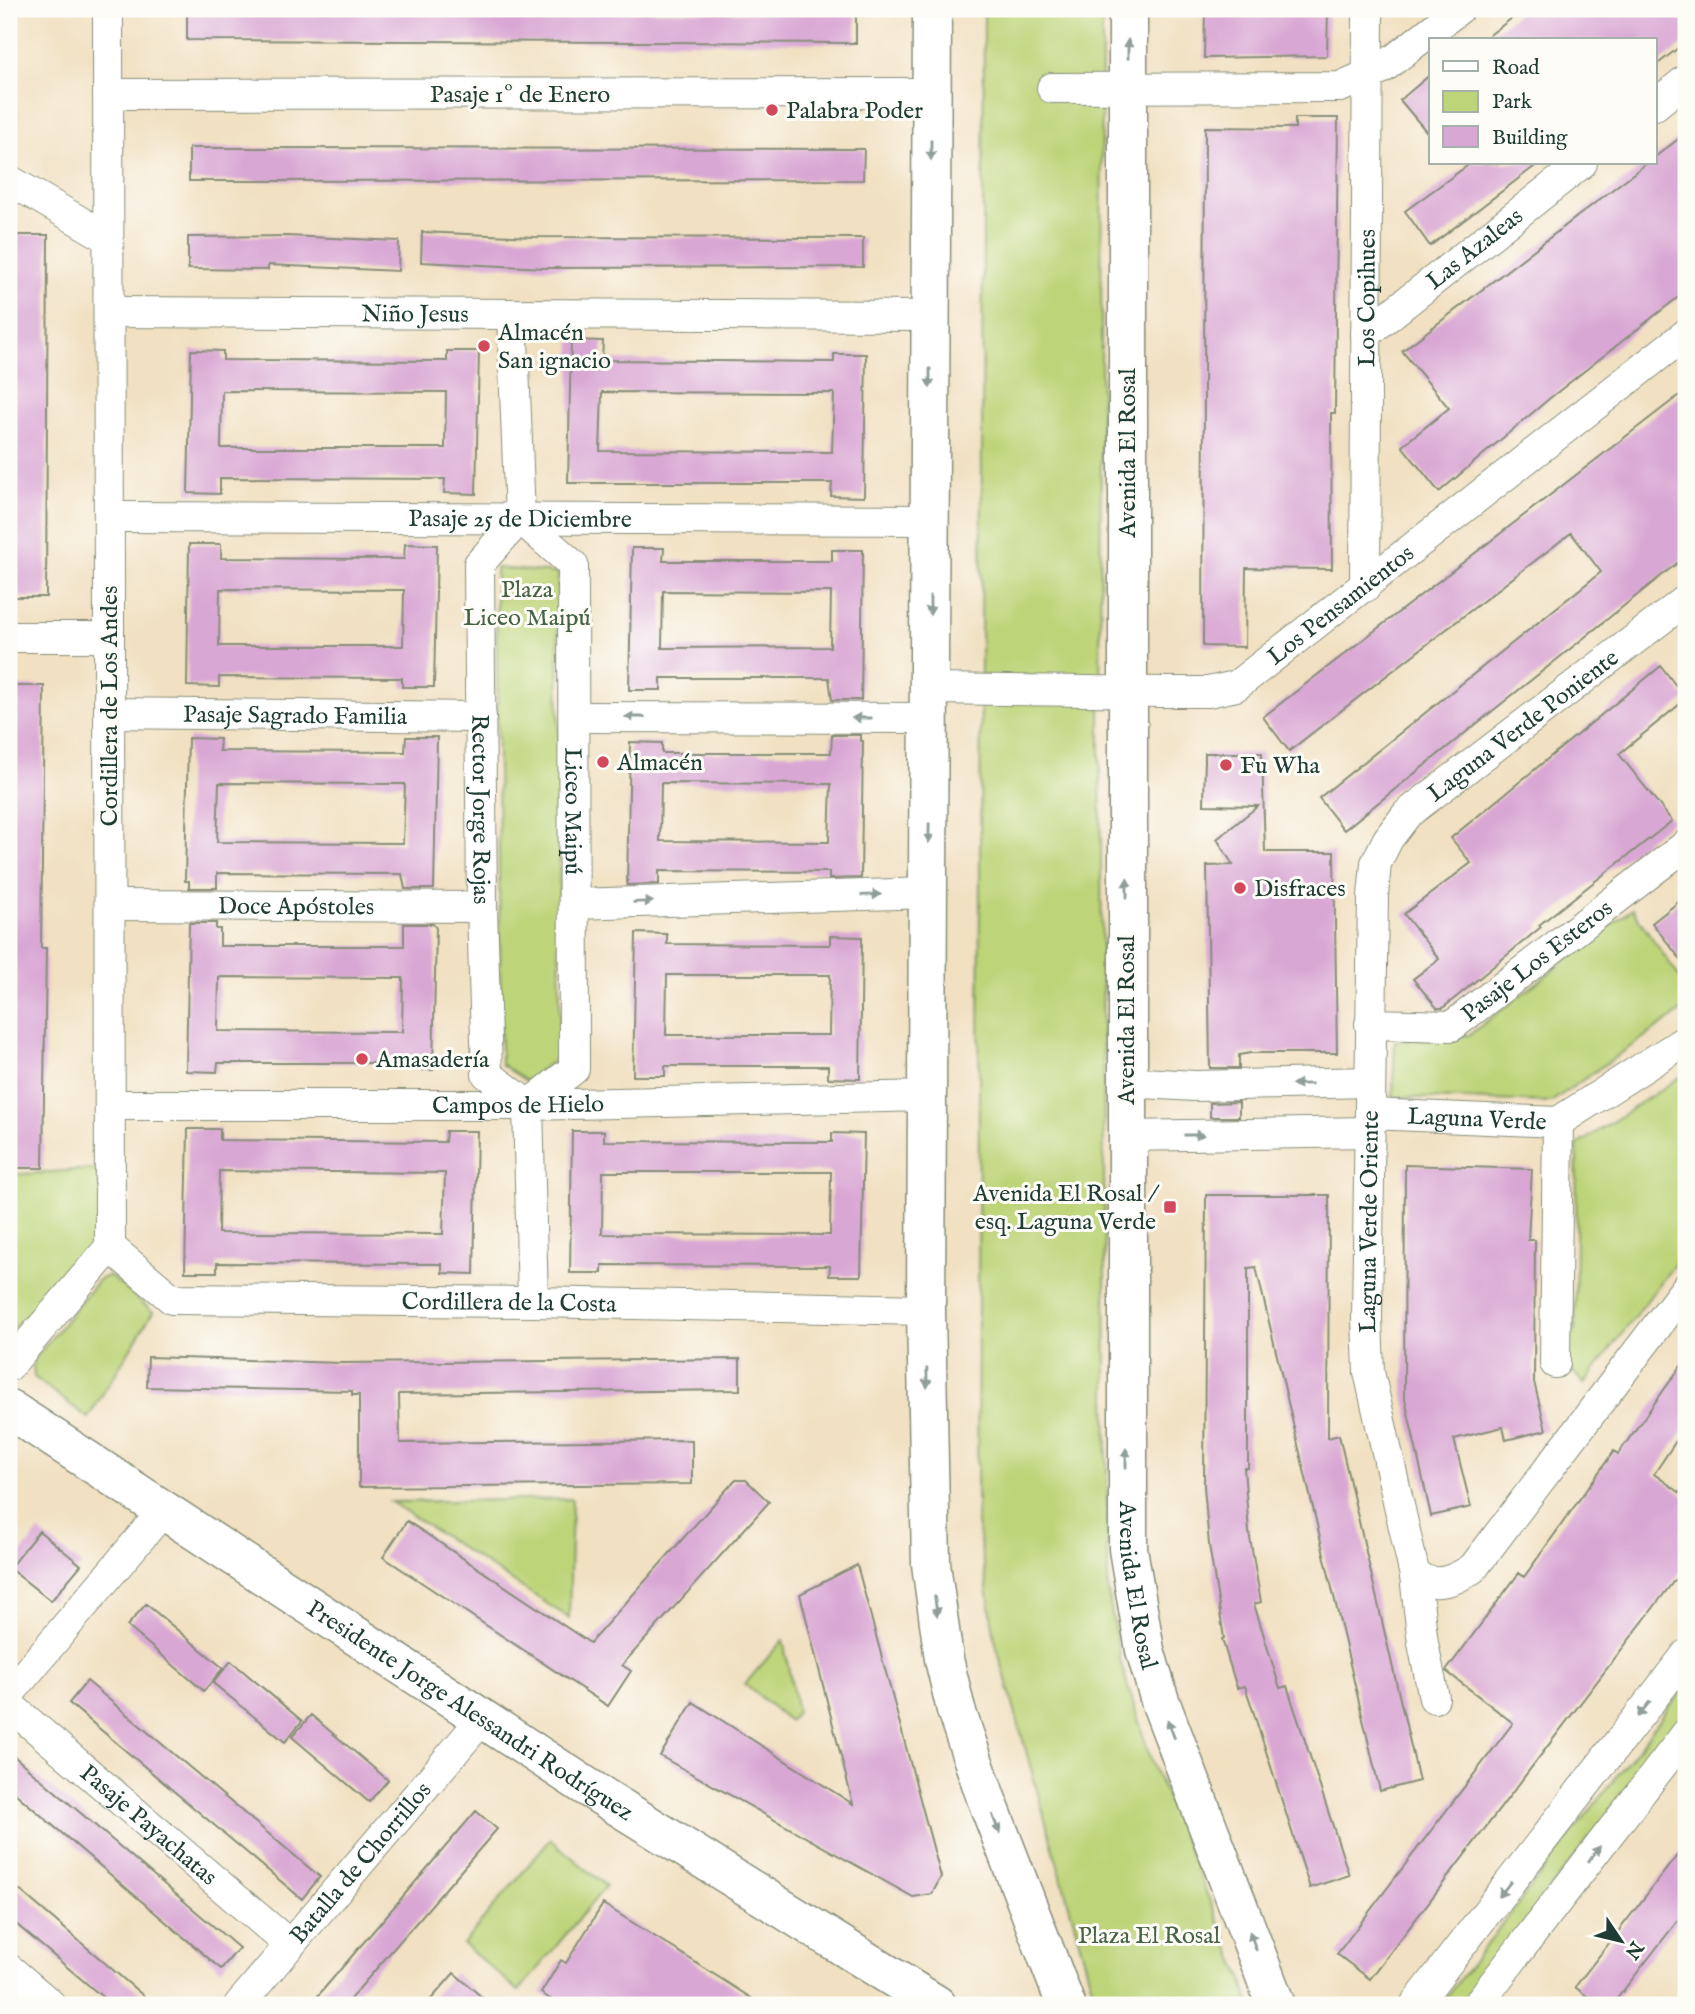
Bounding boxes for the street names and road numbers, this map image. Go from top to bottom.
street label: Pasaje 1º de Enero [430,80,610,111]
street label: Las Azaleas [1420,202,1530,297]
street label: Los Copihues [1352,229,1384,367]
street label: Niño Jesus [361,299,469,331]
street label: Avenida El Rosal [1113,368,1144,539]
street label: Pasaje 25 de Diciembre [408,504,632,536]
street label: Los Pensamientos [1261,539,1421,673]
street label: Cordillera de Los Andes [95,586,126,826]
street label: Laguna Verde Poniente [1422,643,1626,810]
street label: Pasaje Sagrado Familia [183,700,408,733]
street label: Rector Jorge Rojas [463,714,496,904]
street label: Liceo Maipú [556,747,588,875]
street label: Doce Apóstoles [218,892,374,923]
street label: Pasaje Los Esteros [1456,893,1620,1030]
street label: Avenida El Rosal [1112,935,1143,1106]
street label: Campos de Hielo [432,1089,604,1122]
street label: Laguna Verde [1407,1102,1547,1138]
street label: Laguna Verde Oriente [1353,1110,1387,1334]
street label: Cordillera de la Costa [401,1287,617,1321]
street label: Avenida El Rosal [1111,1500,1164,1674]
street label: Presidente Jorge Alessandri Rodríguez [300,1594,639,1829]
street label: Pasaje Payachatas [73,1758,223,1893]
street label: Batalla de Chorrillos [283,1776,439,1951]

